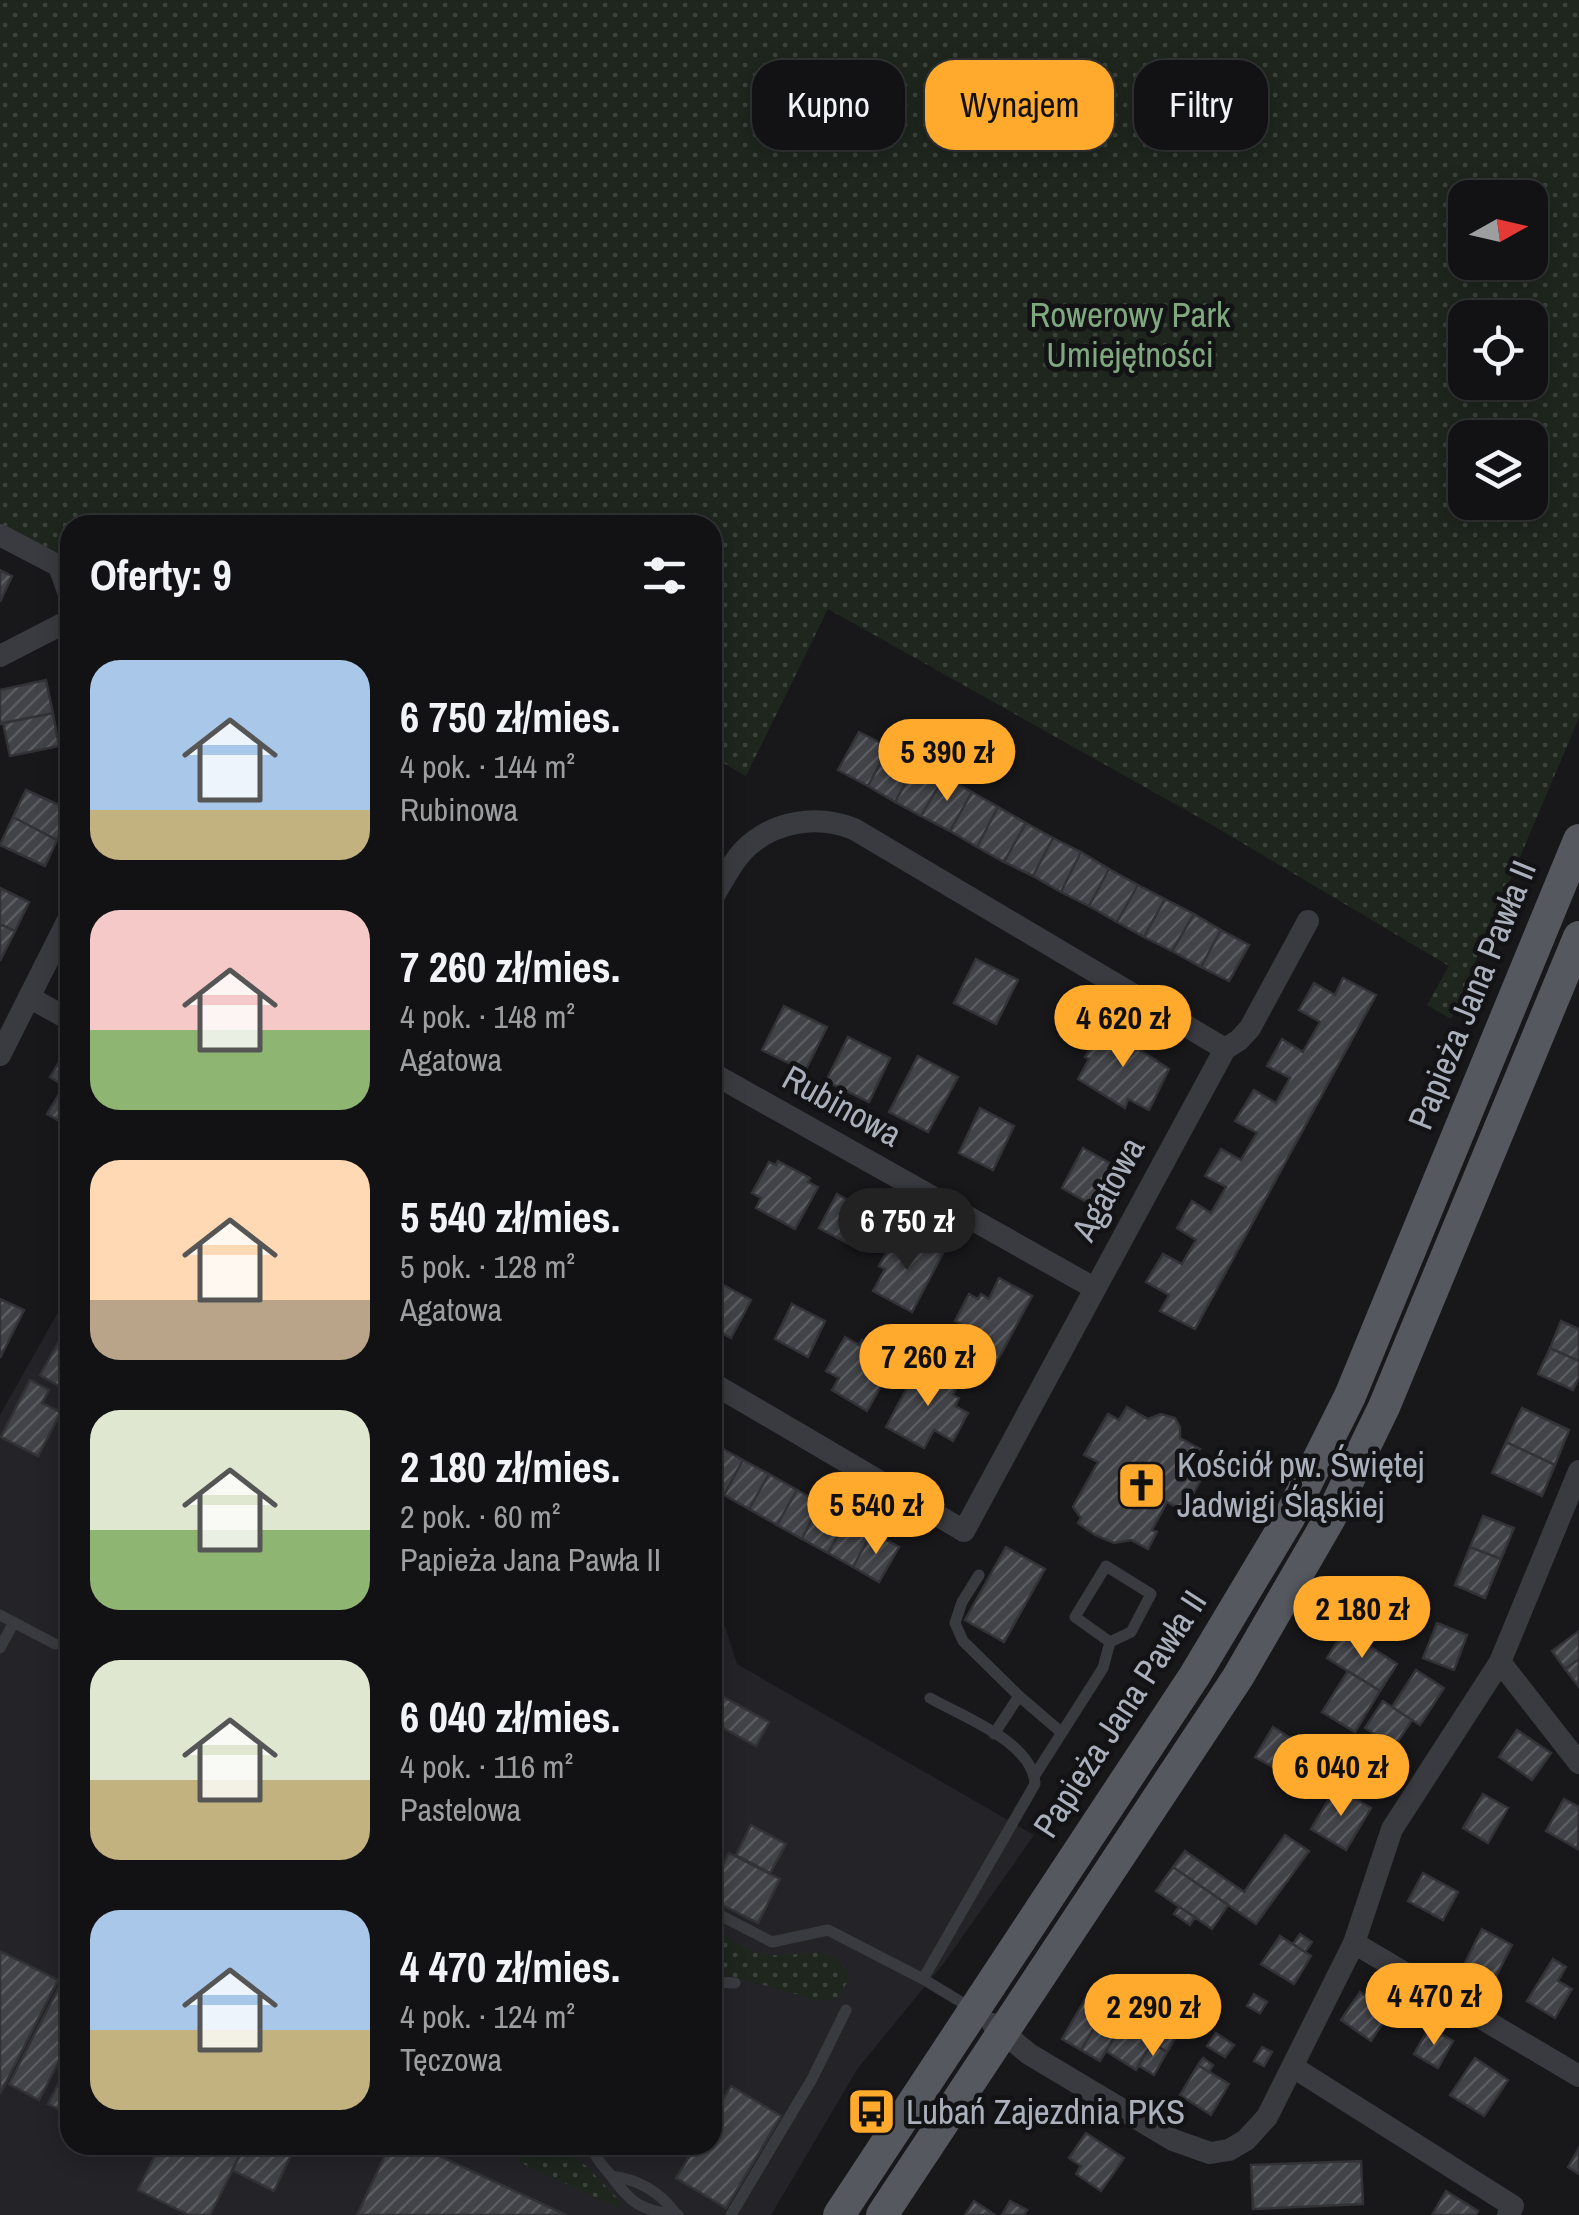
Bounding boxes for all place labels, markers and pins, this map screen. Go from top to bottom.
pin: 5 390 zł [844,719,1050,804]
pin: 4 620 zł [1020,985,1226,1070]
pin: 6 750 zł [804,1188,1010,1273]
pin: 7 260 zł [825,1324,1031,1409]
place label: Kościół pw. Świętej Jadwigi Śląskiej [1177,1441,1424,1528]
church icon: Kościół pw. Świętej Jadwigi Śląskiej [1116,1459,1168,1511]
pin: 5 540 zł [773,1472,979,1557]
pin: 2 180 zł [1259,1576,1465,1661]
pin: 6 040 zł [1238,1734,1444,1819]
pin: 4 470 zł [1331,1963,1537,2048]
pin: 2 290 zł [1050,1974,1256,2059]
bus stop icon: Lubań Zajezdnia PKS [845,2086,897,2138]
place label: Lubań Zajezdnia PKS [906,2088,1185,2135]

